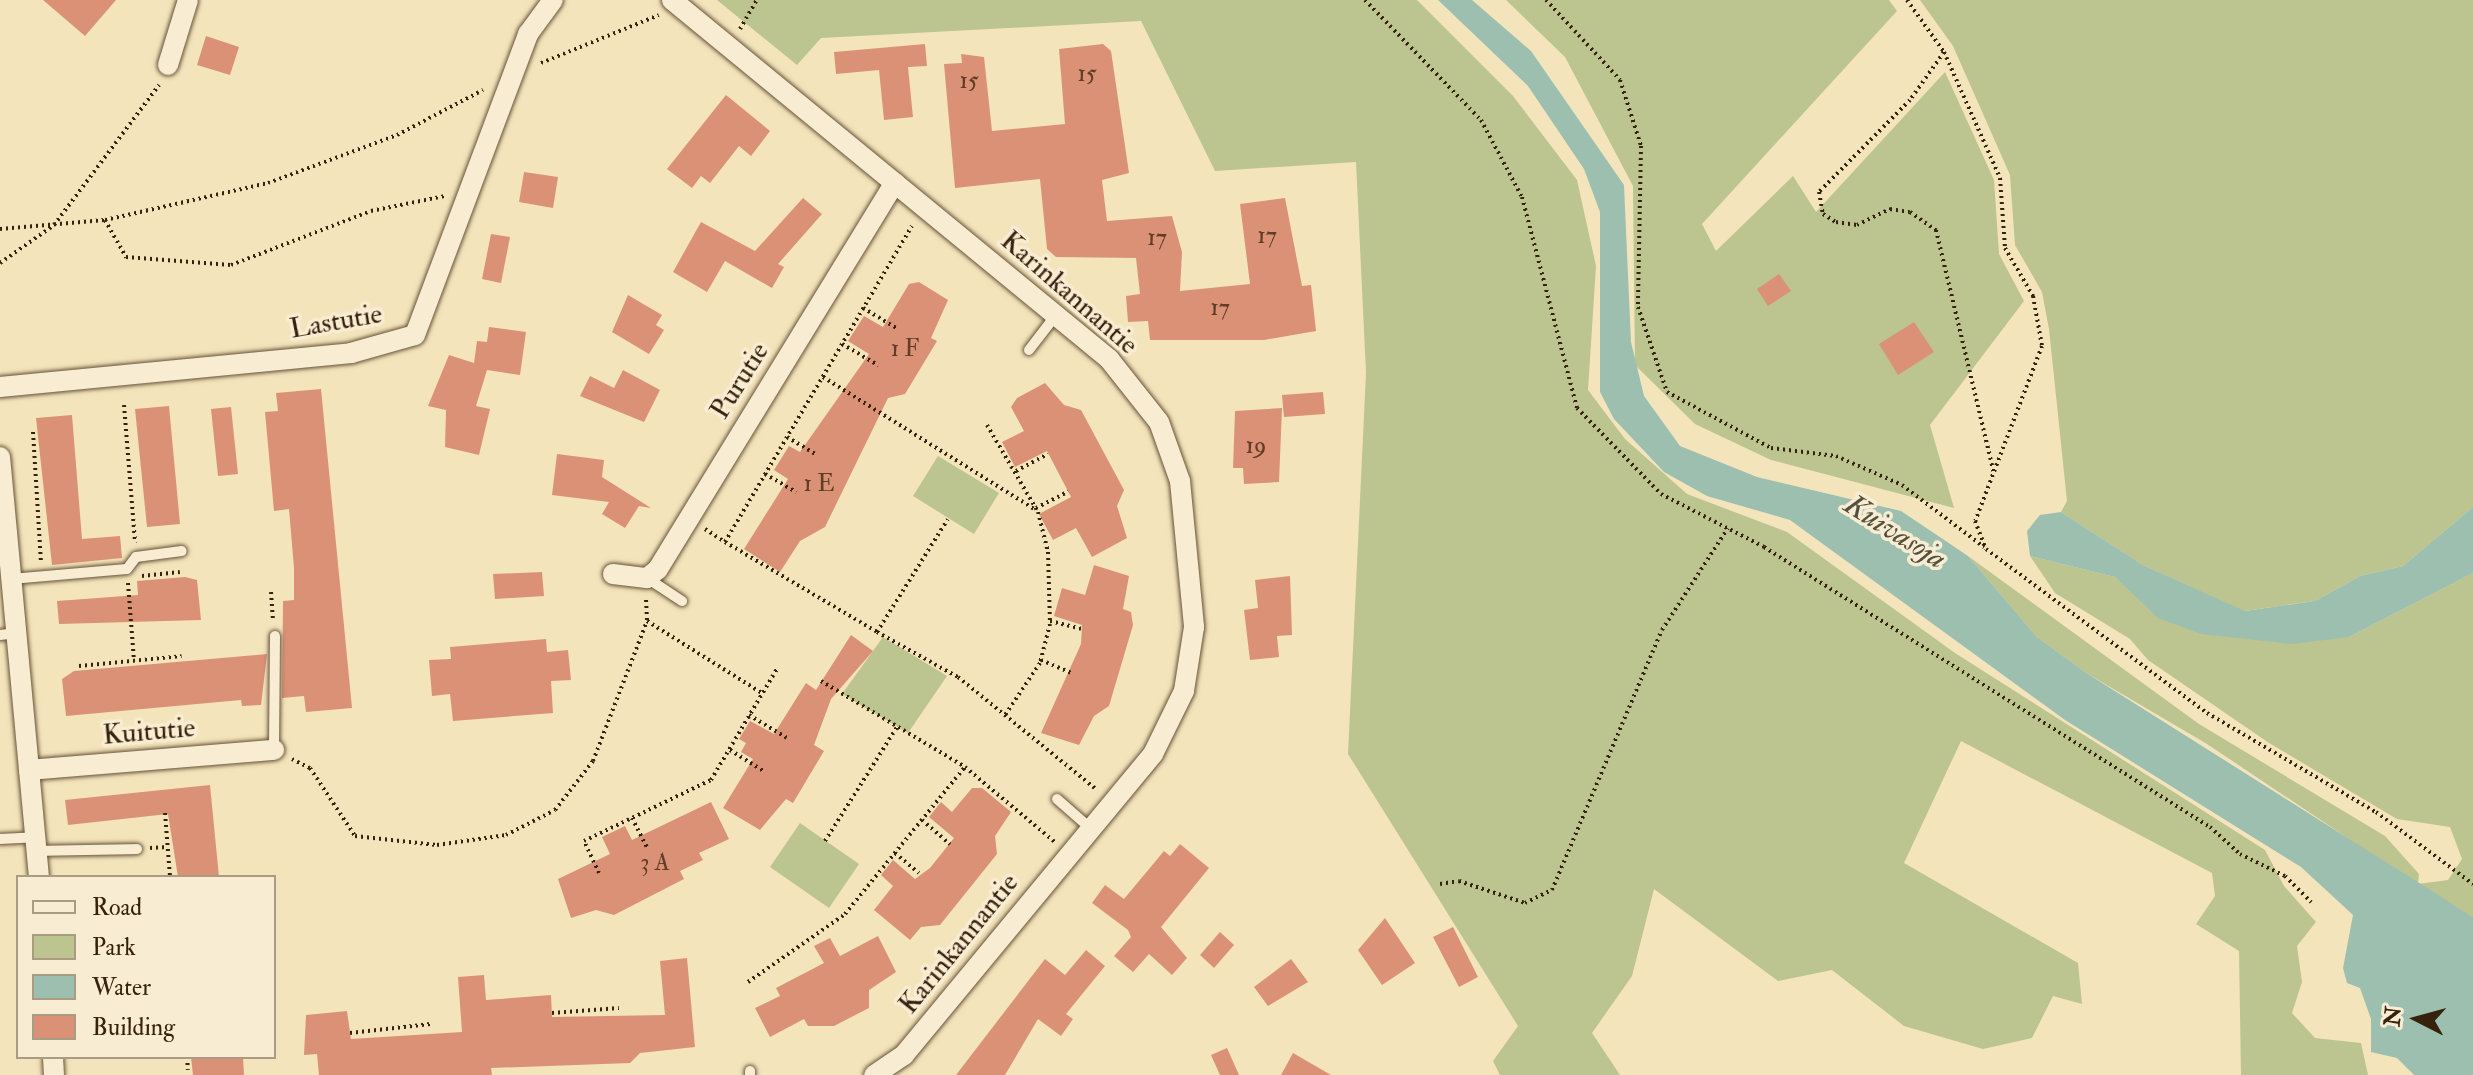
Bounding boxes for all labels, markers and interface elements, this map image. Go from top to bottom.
house number: 15 [1077,60,1097,88]
house number: 15 [959,67,979,95]
house number: 17 [1257,222,1277,250]
street label: Karinkannantie [994,224,1144,362]
house number: 17 [1147,224,1167,252]
house number: 17 [1210,294,1230,322]
street label: Lastutie [287,297,385,347]
house number: 1 F [891,335,919,363]
street label: Purutie [704,337,776,425]
house number: 19 [1246,432,1266,460]
house number: 1 E [804,470,834,498]
water label: Kuivasoja [1838,487,1952,577]
street label: Kuitutie [101,711,197,753]
house number: 3 A [640,849,670,877]
street label: Karinkannantie [892,867,1026,1021]
legend [16,875,276,1059]
text: Road [92,892,142,923]
text: Park [92,932,136,963]
text: Water [92,972,151,1003]
north arrow [2377,979,2457,1059]
text: N [2378,1005,2408,1028]
text: Building [92,1012,175,1043]

